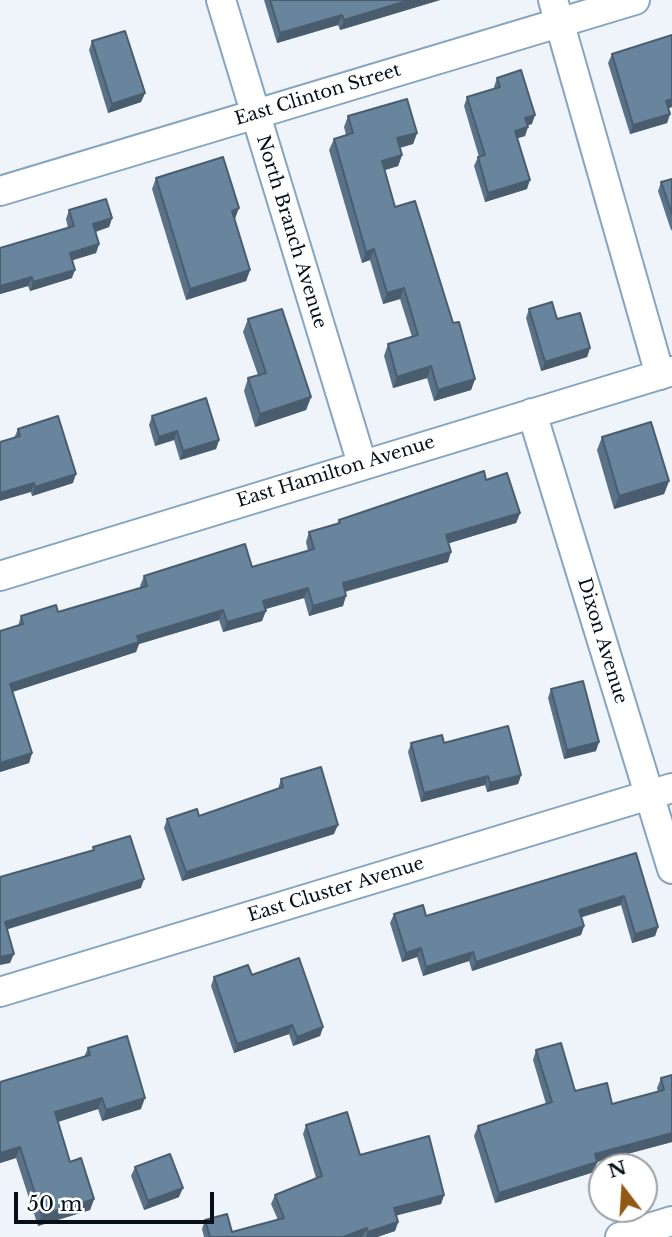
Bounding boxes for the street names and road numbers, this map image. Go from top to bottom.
street label: East Clinton Street [232,59,404,131]
street label: North Branch Avenue [251,133,331,331]
street label: East Hamilton Avenue [234,432,438,512]
street label: Dixon Avenue [573,575,631,707]
street label: East Cluster Avenue [245,853,427,927]

